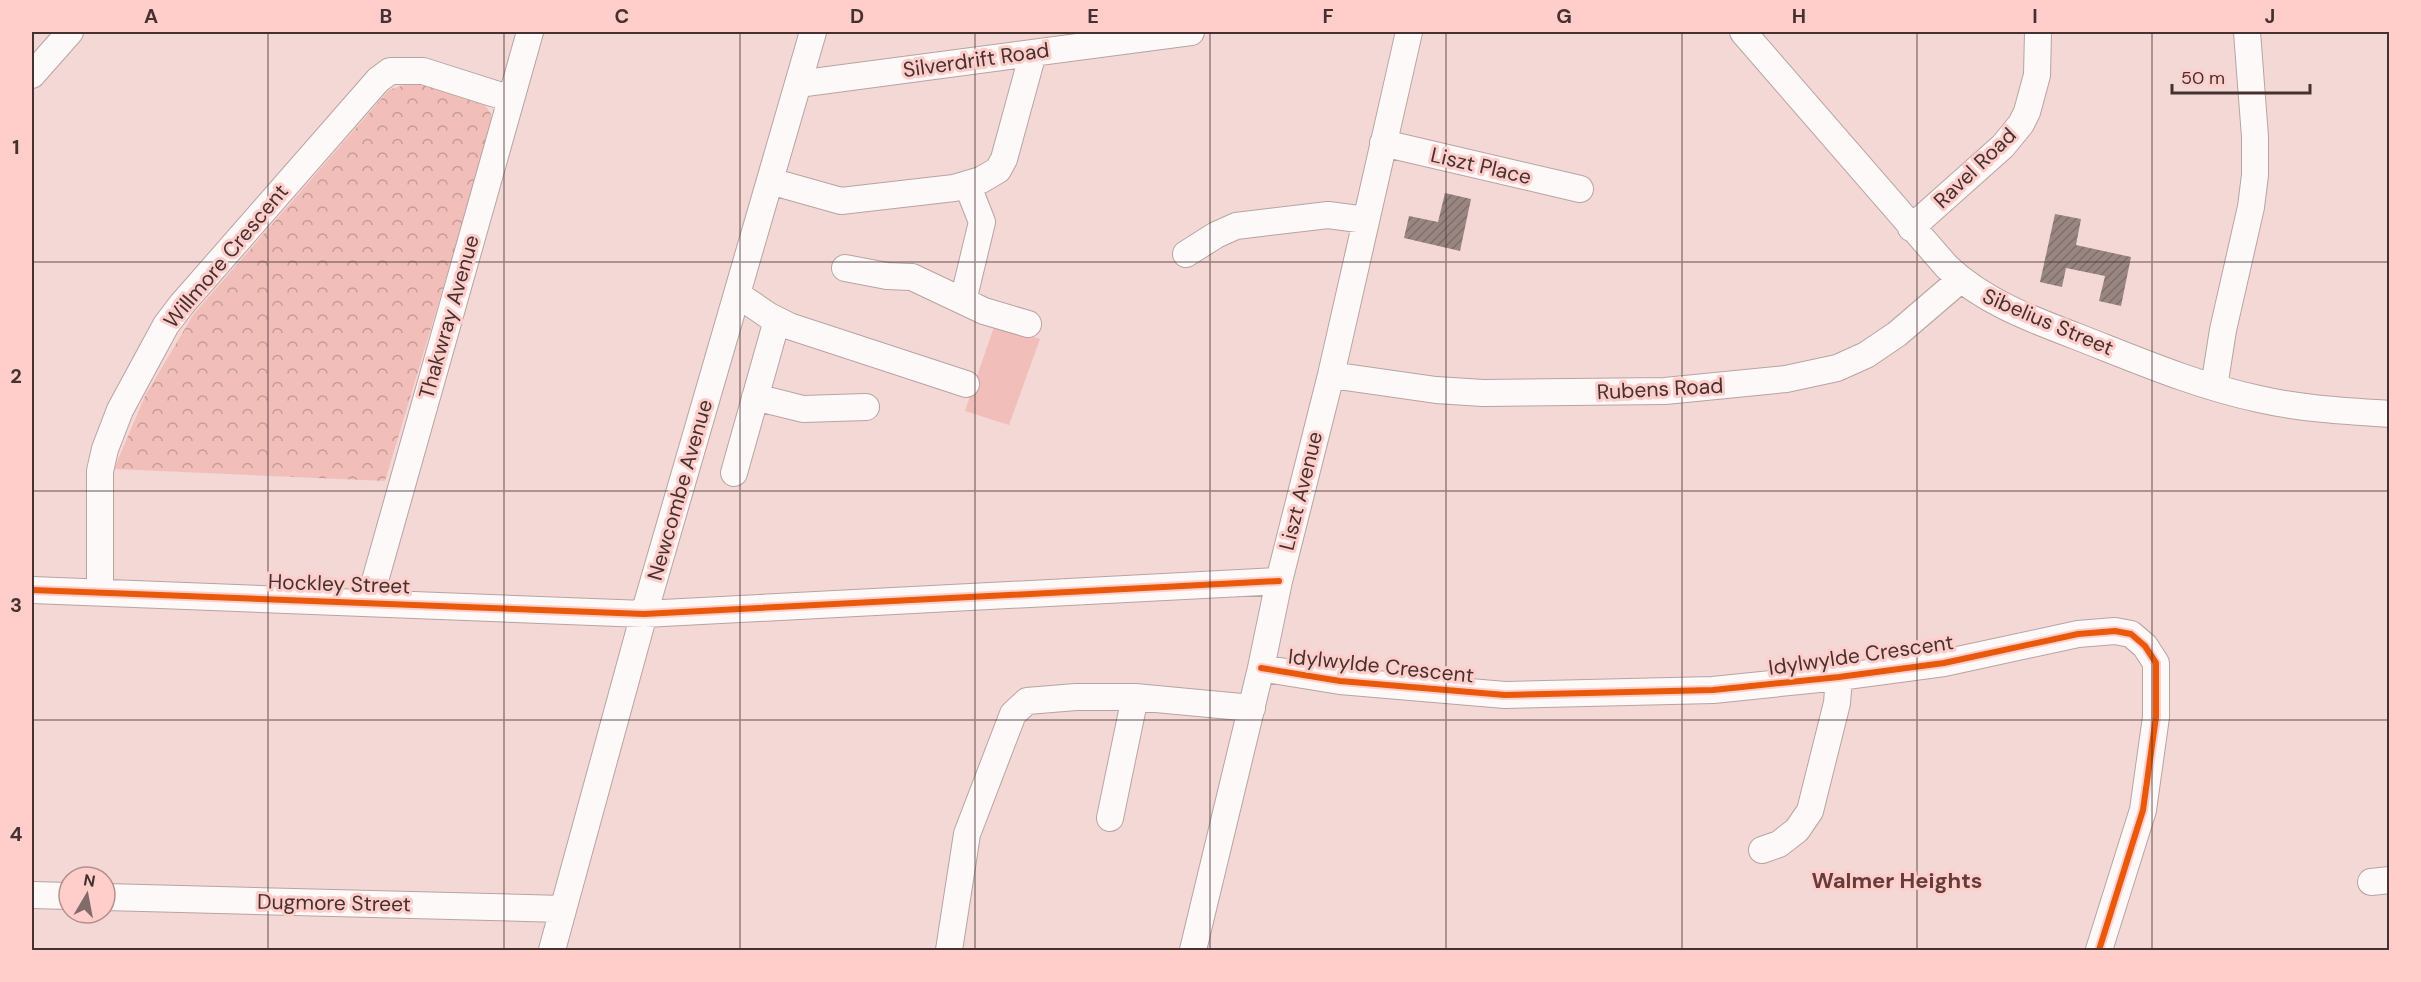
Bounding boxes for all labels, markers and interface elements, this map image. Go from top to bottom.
text: A [144,3,158,29]
text: B [380,3,392,29]
text: C [615,3,629,29]
text: D [850,3,864,29]
text: E [1087,3,1099,29]
text: F [1322,3,1334,29]
text: G [1556,3,1572,29]
text: H [1792,3,1806,29]
text: I [2032,3,2038,29]
text: J [2265,3,2275,29]
street label: Silverdrift Road [901,36,1051,84]
scale bar [2172,57,2310,95]
text: 50 m [2181,66,2225,90]
street label: Ravel Road [1928,122,2022,214]
text: 1 [12,134,20,160]
street label: Liszt Place [1428,141,1534,191]
street label: Willmore Crescent [157,178,295,334]
street label: Thakwray Avenue [412,232,486,402]
street label: Sibelius Street [1978,282,2118,362]
text: 2 [10,363,22,389]
street label: Rubens Road [1596,372,1724,406]
street label: Newcombe Avenue [641,396,719,584]
street label: Liszt Avenue [1273,429,1329,553]
street label: Hockley Street [267,568,411,600]
text: 3 [10,592,22,618]
street label: Idylwylde Crescent [1767,628,1955,682]
street label: Idylwylde Crescent [1287,642,1475,690]
text: 4 [10,821,23,847]
north arrow [57,865,117,925]
district label: Walmer Heights [1812,866,1982,895]
text: N [82,869,97,892]
street label: Dugmore Street [257,888,411,918]

